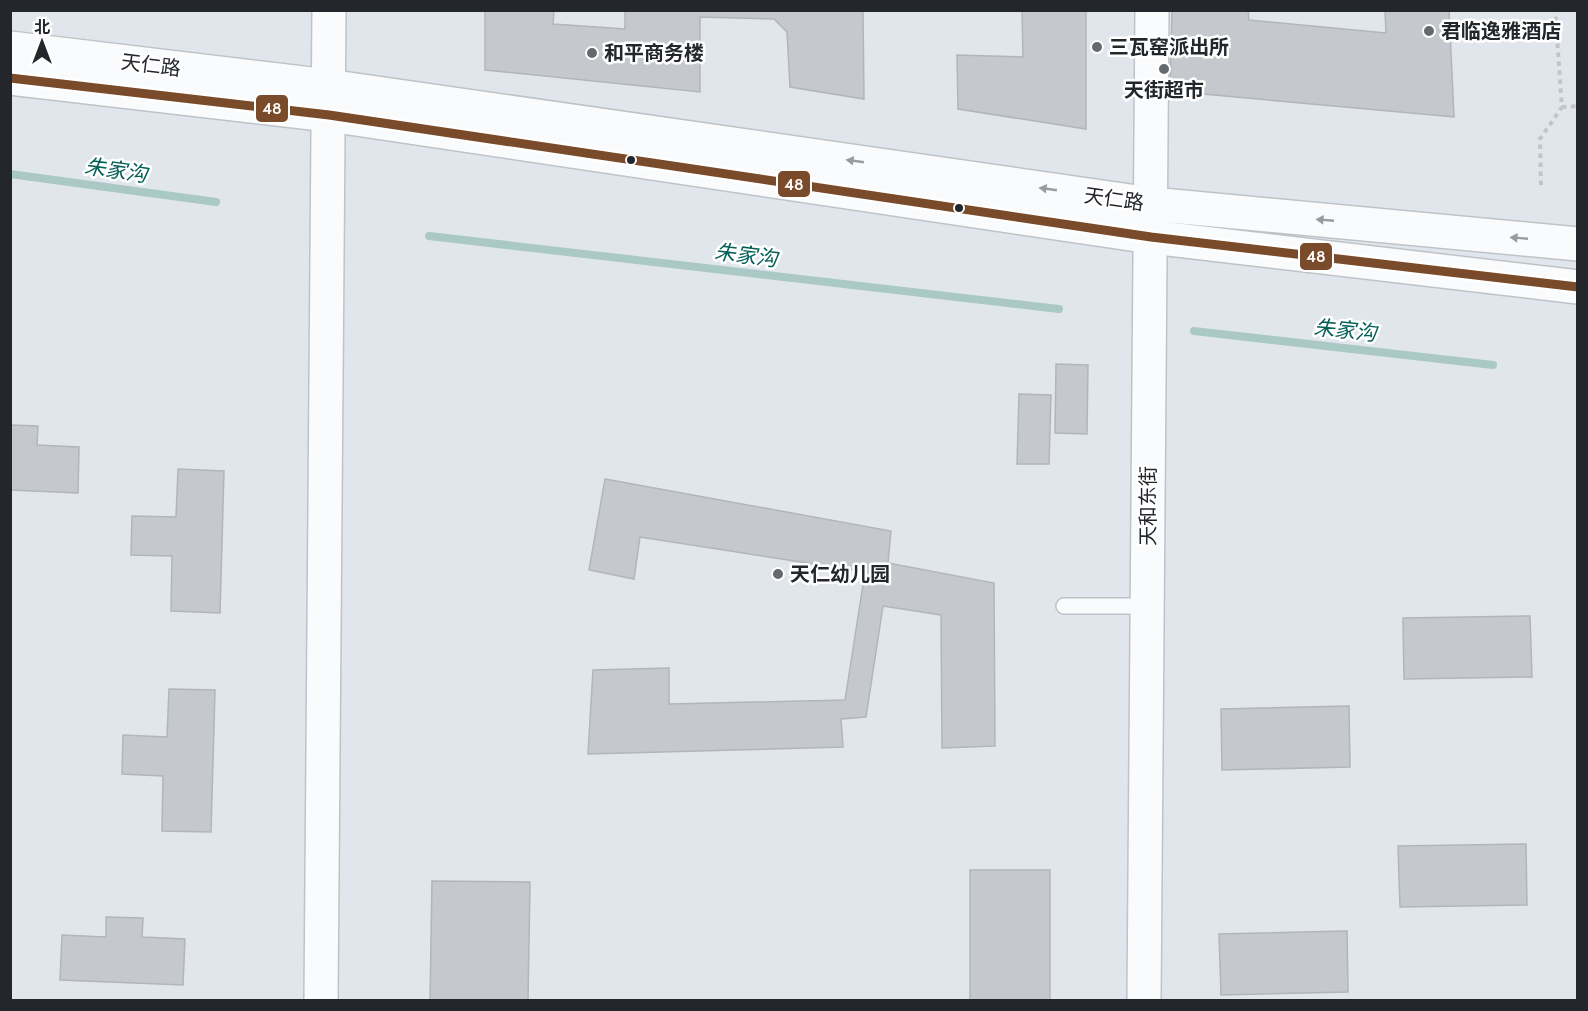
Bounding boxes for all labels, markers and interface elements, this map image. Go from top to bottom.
north arrow [12,12,72,72]
text: 北 [34,18,50,37]
place label: 君临逸雅酒店 [1441,19,1561,43]
marker: 君临逸雅酒店 [1422,24,1436,38]
place label: 三瓦窑派出所 [1109,35,1229,59]
marker: 三瓦窑派出所 [1090,40,1104,54]
place label: 和平商务楼 [604,41,704,65]
marker: 和平商务楼 [585,46,599,60]
street label: 天仁路 [120,49,182,81]
marker: 天街超市 [1157,62,1171,76]
place label: 天街超市 [1124,78,1204,102]
line badge: 48 [255,94,289,123]
text: 48 [262,99,282,118]
water label: 朱家沟 [83,153,151,187]
unlabelled marker [625,154,637,166]
one-way arrow [845,157,864,166]
line badge: 48 [777,170,811,198]
text: 48 [784,175,804,194]
street label: 天仁路 [1083,183,1145,215]
one-way arrow [1038,185,1057,194]
unlabelled marker [953,202,965,214]
one-way arrow [1316,215,1335,225]
one-way arrow [1510,233,1529,243]
water label: 朱家沟 [713,239,781,271]
line badge: 48 [1299,242,1333,271]
text: 48 [1306,247,1326,266]
water label: 朱家沟 [1312,314,1380,346]
street label: 天和东街 [1136,466,1160,546]
place label: 天仁幼儿园 [790,562,890,586]
marker: 天仁幼儿园 [771,567,785,581]

